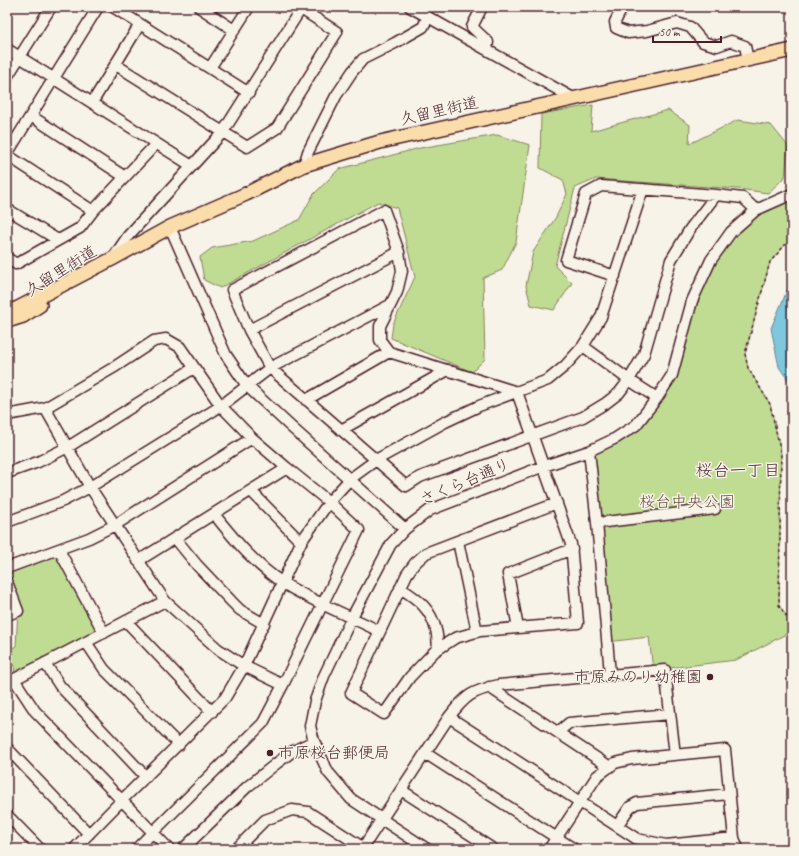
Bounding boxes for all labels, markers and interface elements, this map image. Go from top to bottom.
scale bar [653,18,721,44]
text: 50 m [659,24,681,40]
street label: 久留里街道 [398,92,480,130]
street label: 久留里街道 [22,241,100,301]
street label: さくら台通り [417,454,513,510]
district label: 桜台一丁目 [696,460,781,481]
park label: 桜台中央公園 [639,492,735,512]
place label: 市原みのり幼稚園 [574,667,702,687]
marker: 市原みのり幼稚園 [705,672,715,682]
place label: 市原桜台郵便局 [278,743,390,763]
marker: 市原桜台郵便局 [265,748,275,758]

